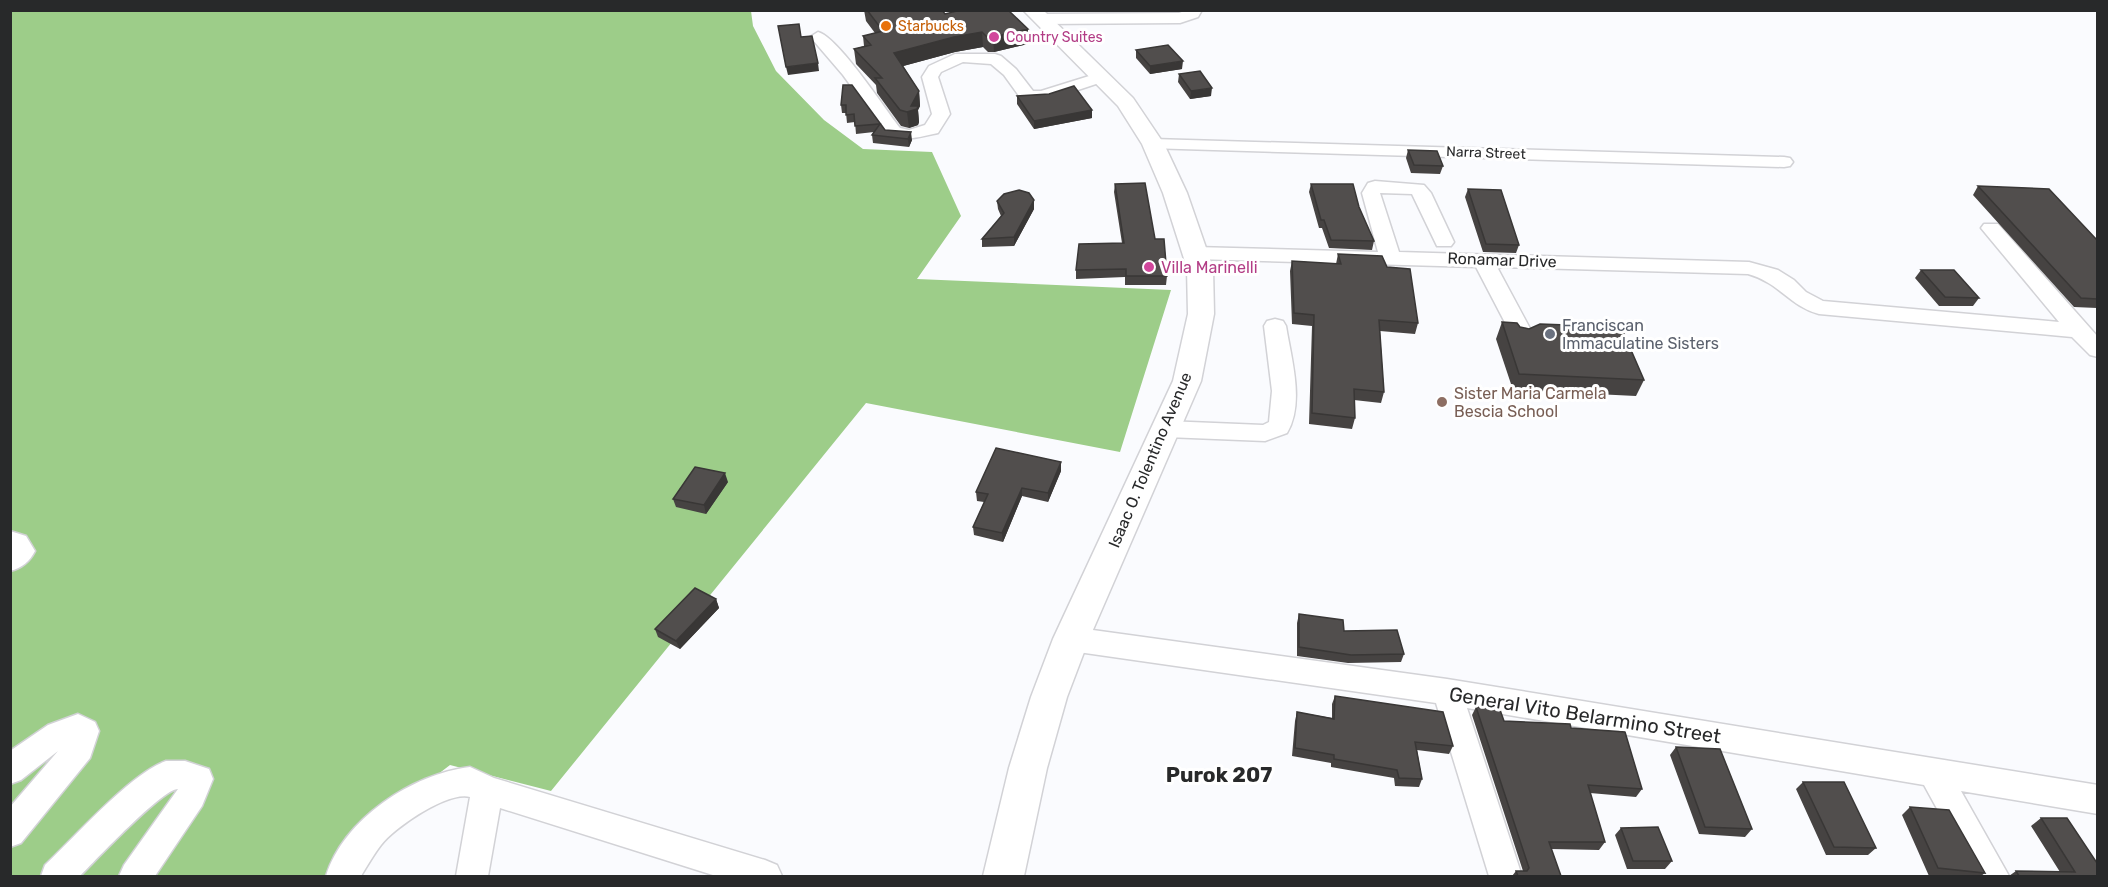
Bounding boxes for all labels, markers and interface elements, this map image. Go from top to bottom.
place label: Starbucks [898,18,964,35]
marker: Starbucks [879,19,893,33]
place label: Country Suites [1006,29,1103,46]
marker: Country Suites [987,30,1001,44]
street label: Narra Street [1446,143,1527,163]
street label: Ronamar Drive [1447,249,1557,271]
place label: Villa Marinelli [1161,258,1258,277]
marker: Villa Marinelli [1142,260,1156,274]
place label: Franciscan Immaculatine Sisters [1562,316,1719,353]
marker: Franciscan Immaculatine Sisters [1543,327,1557,341]
street label: Isaac O. Tolentino Avenue [1104,369,1196,551]
place label: Sister Maria Carmela Bescia School [1454,384,1607,421]
marker: Sister Maria Carmela Bescia School [1435,395,1449,409]
street label: General Vito Belarmino Street [1447,682,1723,748]
district label: Purok 207 [1166,762,1272,787]

